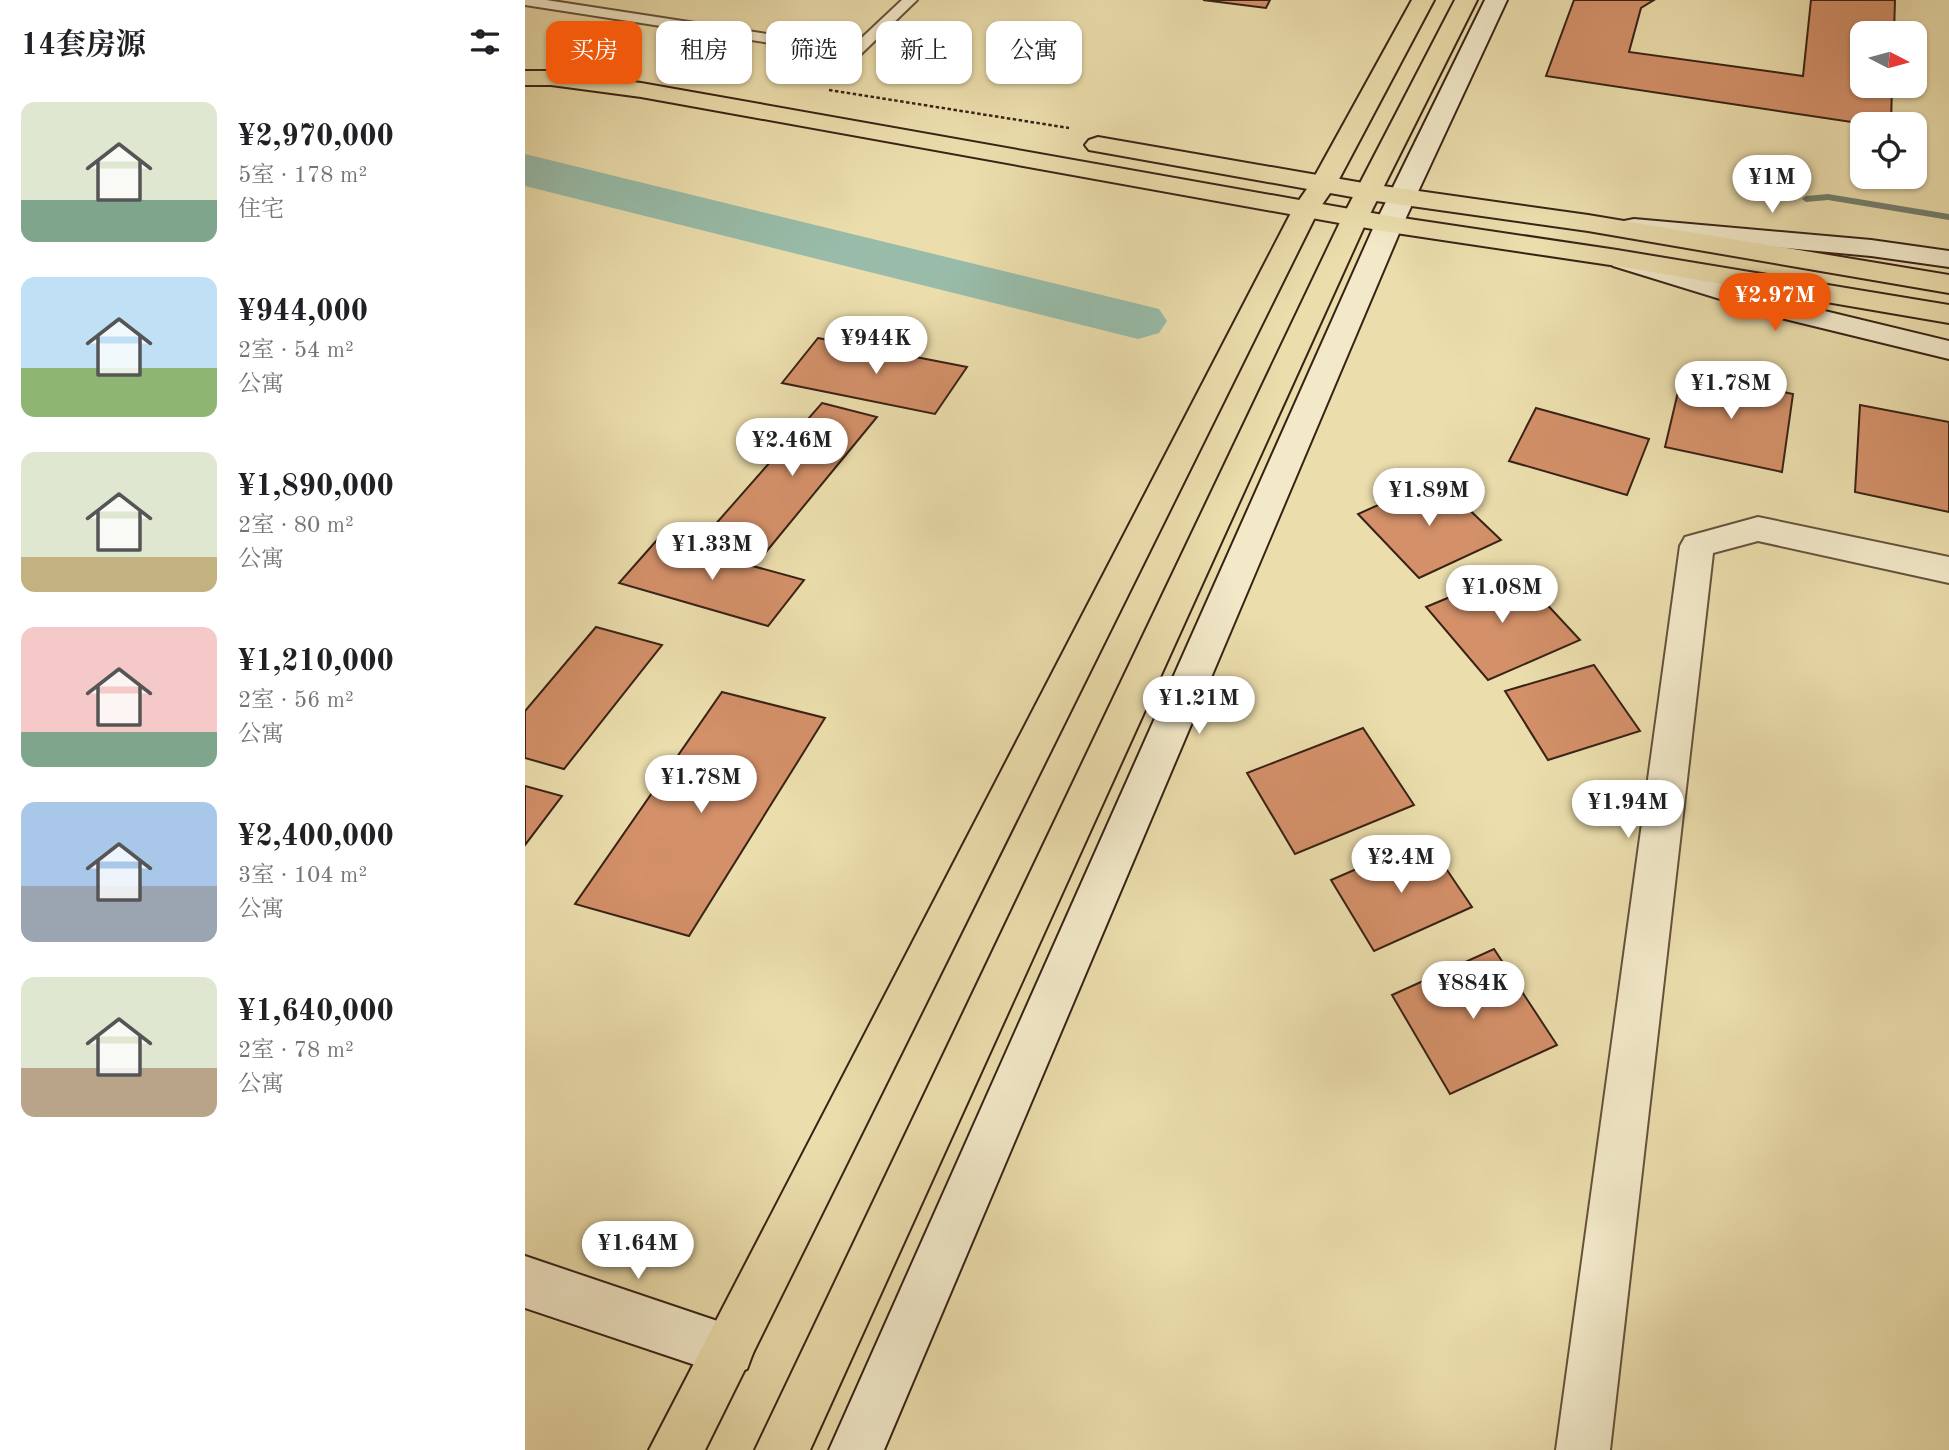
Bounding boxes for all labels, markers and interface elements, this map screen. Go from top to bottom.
chip: 买房 [546,21,642,84]
chip: 租房 [656,21,752,84]
chip: 筛选 [766,21,862,84]
chip: 新上 [876,21,972,84]
chip: 公寓 [986,21,1082,84]
north arrow [1850,21,1927,98]
map controls [1850,21,1927,189]
icon: filters [466,23,504,61]
text: 14套房源 [21,31,146,61]
button: locate [1850,112,1927,189]
text: ¥2,970,000 [238,122,394,152]
icon: home [77,130,161,214]
pin: ¥1M [1738,156,1806,215]
text: 5室 · 178 m² [238,164,367,187]
text: ¥1M [1748,166,1796,189]
text: 住宅 [238,198,284,221]
pin: ¥2.97M [1718,274,1832,333]
text: ¥2.97M [1735,284,1815,307]
text: ¥944,000 [238,297,368,327]
icon: home [77,305,161,389]
pin: ¥944K [827,316,925,376]
text: ¥944K [840,327,912,350]
text: 2室 · 54 m² [238,339,354,362]
pin: ¥1.78M [1674,362,1788,421]
text: ¥1.78M [1691,372,1771,395]
text: 公寓 [238,373,284,396]
pin: ¥2.46M [735,419,849,478]
text: ¥2.46M [752,429,832,452]
pin: ¥1.89M [1372,468,1486,528]
text: ¥1,890,000 [238,472,394,502]
text: ¥1.89M [1389,479,1469,502]
icon: home [77,480,161,564]
text: 2室 · 80 m² [238,514,354,537]
pin: ¥1.33M [655,522,769,582]
text: ¥1.33M [672,533,752,556]
text: 公寓 [238,548,284,571]
pin: ¥1.08M [1445,566,1559,625]
text: ¥1.08M [1462,576,1542,599]
text: ¥1,210,000 [238,647,394,677]
icon: home [77,655,161,739]
pin: ¥1.21M [1142,676,1256,736]
text: ¥1.21M [1159,687,1239,710]
text: 2室 · 56 m² [238,689,354,712]
text: 公寓 [238,723,284,746]
pin: ¥1.78M [644,756,758,815]
text: ¥1.78M [661,766,741,789]
pin: ¥1.94M [1571,780,1685,840]
text: ¥1.94M [1588,791,1668,814]
text: ¥2,400,000 [238,822,394,852]
icon: home [77,830,161,914]
pin: ¥2.4M [1352,836,1450,895]
text: ¥2.4M [1368,846,1434,869]
text: 3室 · 104 m² [238,864,367,887]
text: 公寓 [238,898,284,921]
pin: ¥884K [1424,962,1522,1021]
text: ¥884K [1437,972,1509,995]
text: ¥1,640,000 [238,997,394,1027]
icon: home [77,1005,161,1089]
text: 2室 · 78 m² [238,1039,354,1062]
text: 公寓 [238,1073,284,1096]
pin: ¥1.64M [581,1222,695,1281]
text: ¥1.64M [598,1232,678,1255]

